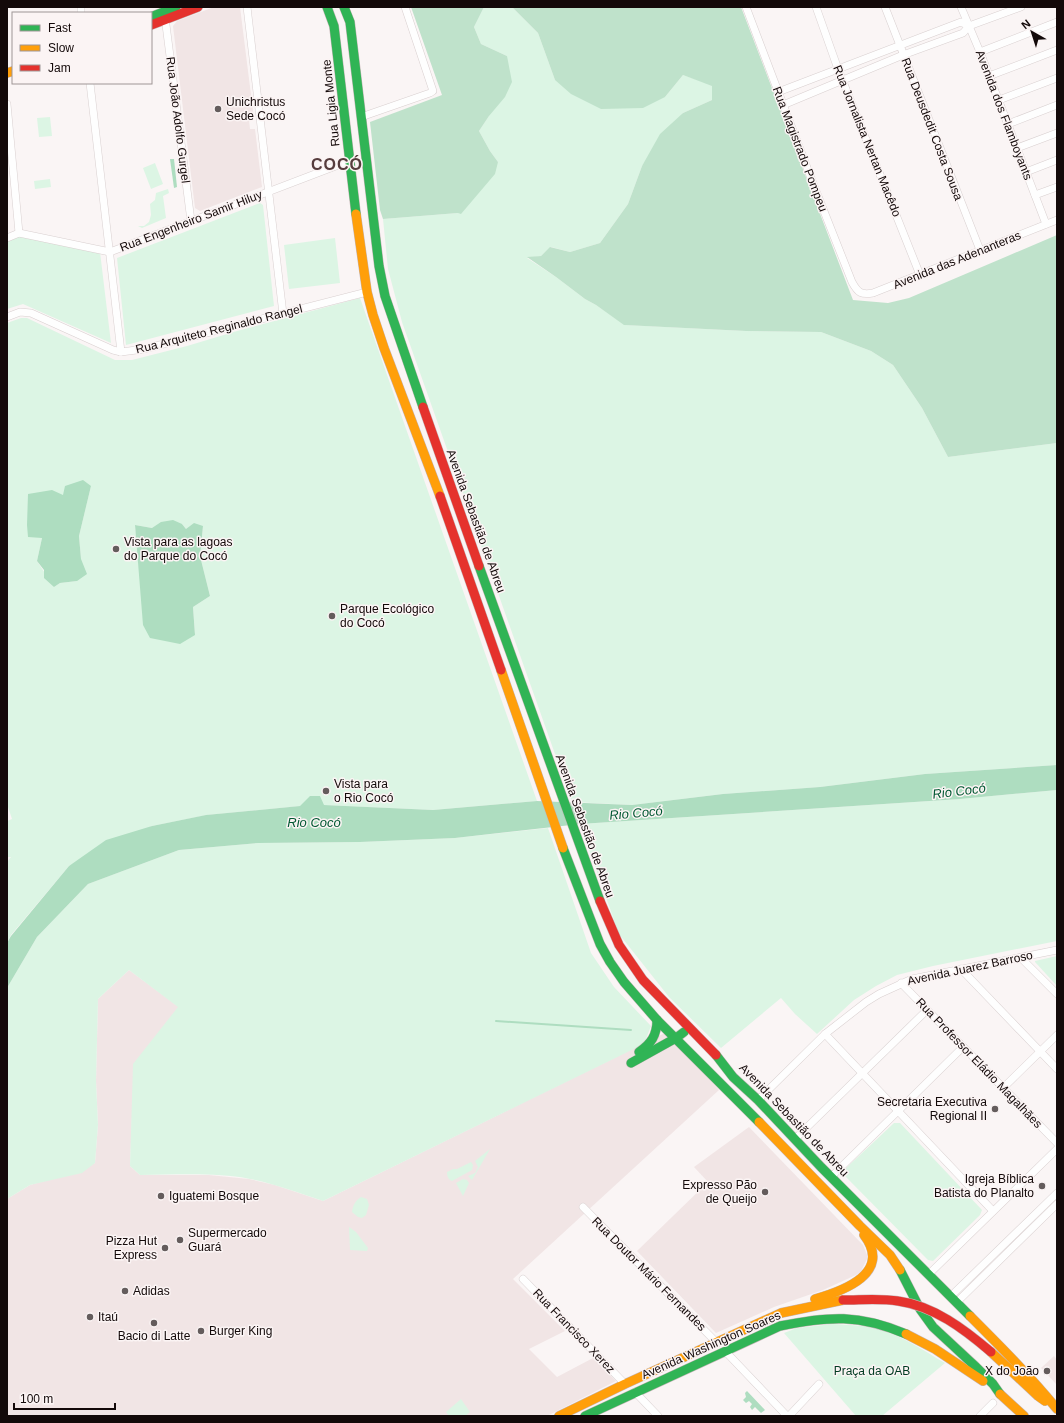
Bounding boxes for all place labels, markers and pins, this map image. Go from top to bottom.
place label: Unichristus Sede Cocó [226,95,286,123]
marker: Unichristus Sede Cocó [213,104,223,114]
place label: Vista para as lagoas do Parque do Cocó [124,535,233,563]
marker: Vista para as lagoas do Parque do Cocó [111,544,121,554]
place label: Parque Ecológico do Cocó [340,602,434,630]
marker: Parque Ecológico do Cocó [327,611,337,621]
place label: Vista para o Rio Cocó [334,777,394,805]
marker: Vista para o Rio Cocó [321,786,331,796]
place label: Secretaria Executiva Regional II [877,1095,987,1123]
marker: Secretaria Executiva Regional II [990,1104,1000,1114]
place label: Igreja Bíblica Batista do Planalto [934,1172,1034,1200]
place label: Expresso Pão de Queijo [682,1178,757,1206]
marker: Igreja Bíblica Batista do Planalto [1037,1181,1047,1191]
marker: Expresso Pão de Queijo [760,1187,770,1197]
place label: Iguatemi Bosque [169,1189,259,1203]
marker: Iguatemi Bosque [156,1191,166,1201]
place label: Supermercado Guará [188,1226,267,1254]
place label: Pizza Hut Express [106,1234,158,1262]
marker: Supermercado Guará [175,1235,185,1245]
marker: Pizza Hut Express [160,1243,170,1253]
place label: Adidas [133,1284,170,1298]
marker: Adidas [120,1286,130,1296]
place label: Itaú [98,1310,118,1324]
marker: Itaú [85,1312,95,1322]
marker: Bacio di Latte [149,1318,159,1328]
place label: Burger King [209,1324,272,1338]
marker: Burger King [196,1326,206,1336]
place label: Bacio di Latte [118,1329,191,1343]
place label: X do João [985,1364,1039,1378]
marker: X do João [1042,1366,1052,1376]

